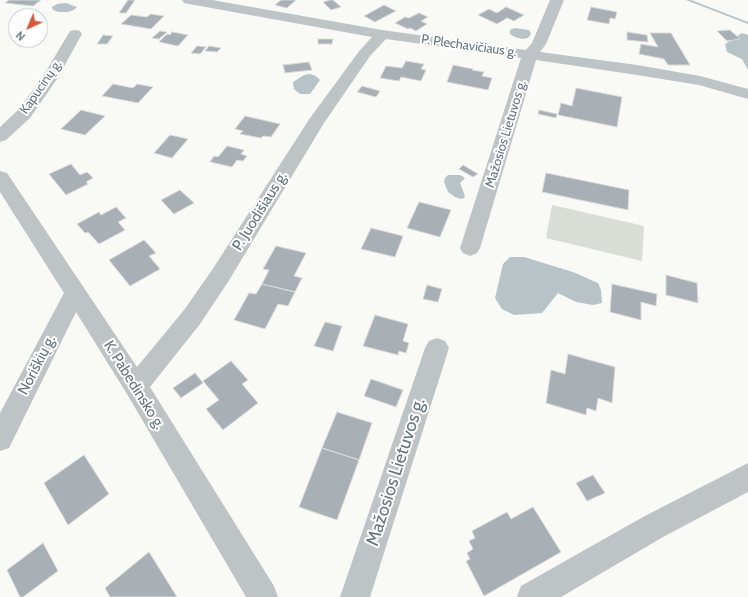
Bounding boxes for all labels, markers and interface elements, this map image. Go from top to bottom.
north arrow [8,8,48,48]
text: N [13,28,28,44]
street label: P. Plechavičiaus g. [420,32,518,60]
street label: Kapucinų g. [17,57,65,117]
street label: Mažosios Lietuvos g. [482,78,530,190]
street label: P. Juodišiaus g. [229,168,291,254]
street label: Noriškių g. [14,332,60,398]
street label: K. Pabedinsko g. [100,337,168,433]
street label: Mažosios Lietuvos g. [362,395,430,549]

